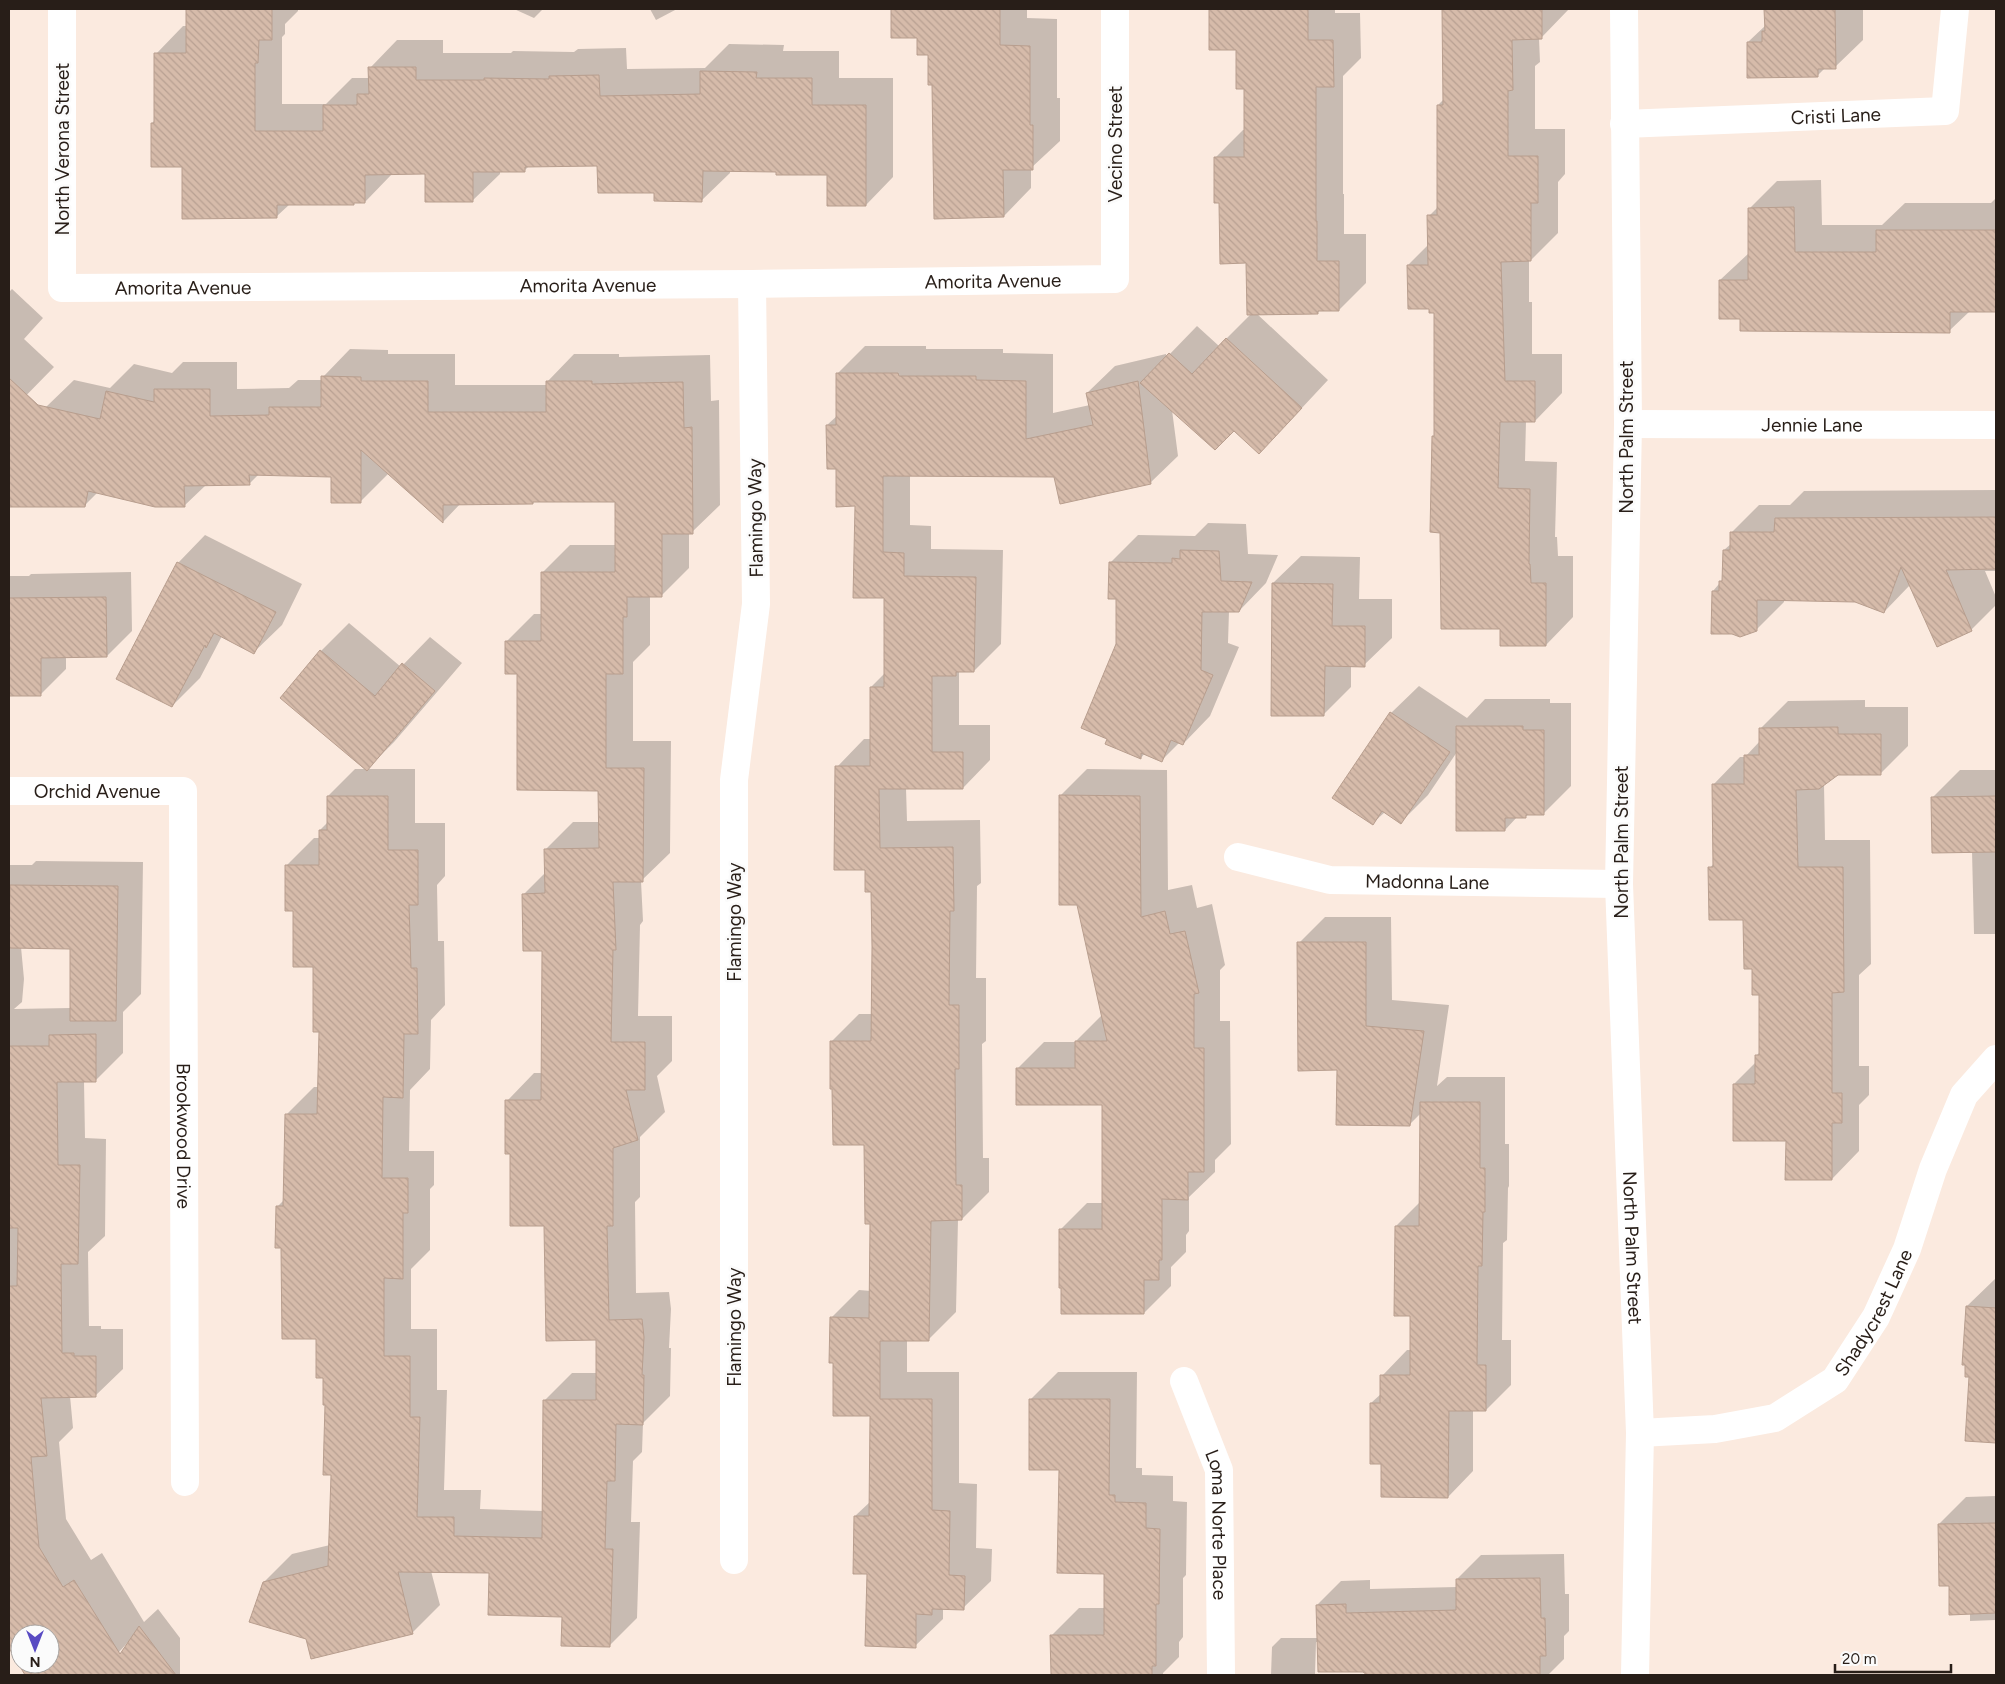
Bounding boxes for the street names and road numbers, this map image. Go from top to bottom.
street label: North Verona Street [51,62,74,236]
street label: Vecino Street [1104,86,1127,202]
street label: Cristi Lane [1790,103,1881,129]
street label: Amorita Avenue [924,269,1062,294]
street label: Amorita Avenue [520,274,656,297]
street label: Amorita Avenue [115,276,251,300]
street label: North Palm Street [1615,360,1638,514]
street label: Jennie Lane [1761,413,1863,437]
street label: Flamingo Way [743,458,768,578]
street label: North Palm Street [1610,765,1633,919]
street label: Orchid Avenue [34,780,160,803]
street label: Flamingo Way [723,862,746,982]
street label: Madonna Lane [1365,869,1489,894]
street label: Brookwood Drive [172,1063,195,1209]
street label: North Palm Street [1618,1171,1647,1325]
street label: Shadycrest Lane [1830,1246,1917,1381]
street label: Flamingo Way [723,1267,746,1387]
street label: Loma Norte Place [1200,1446,1231,1600]

